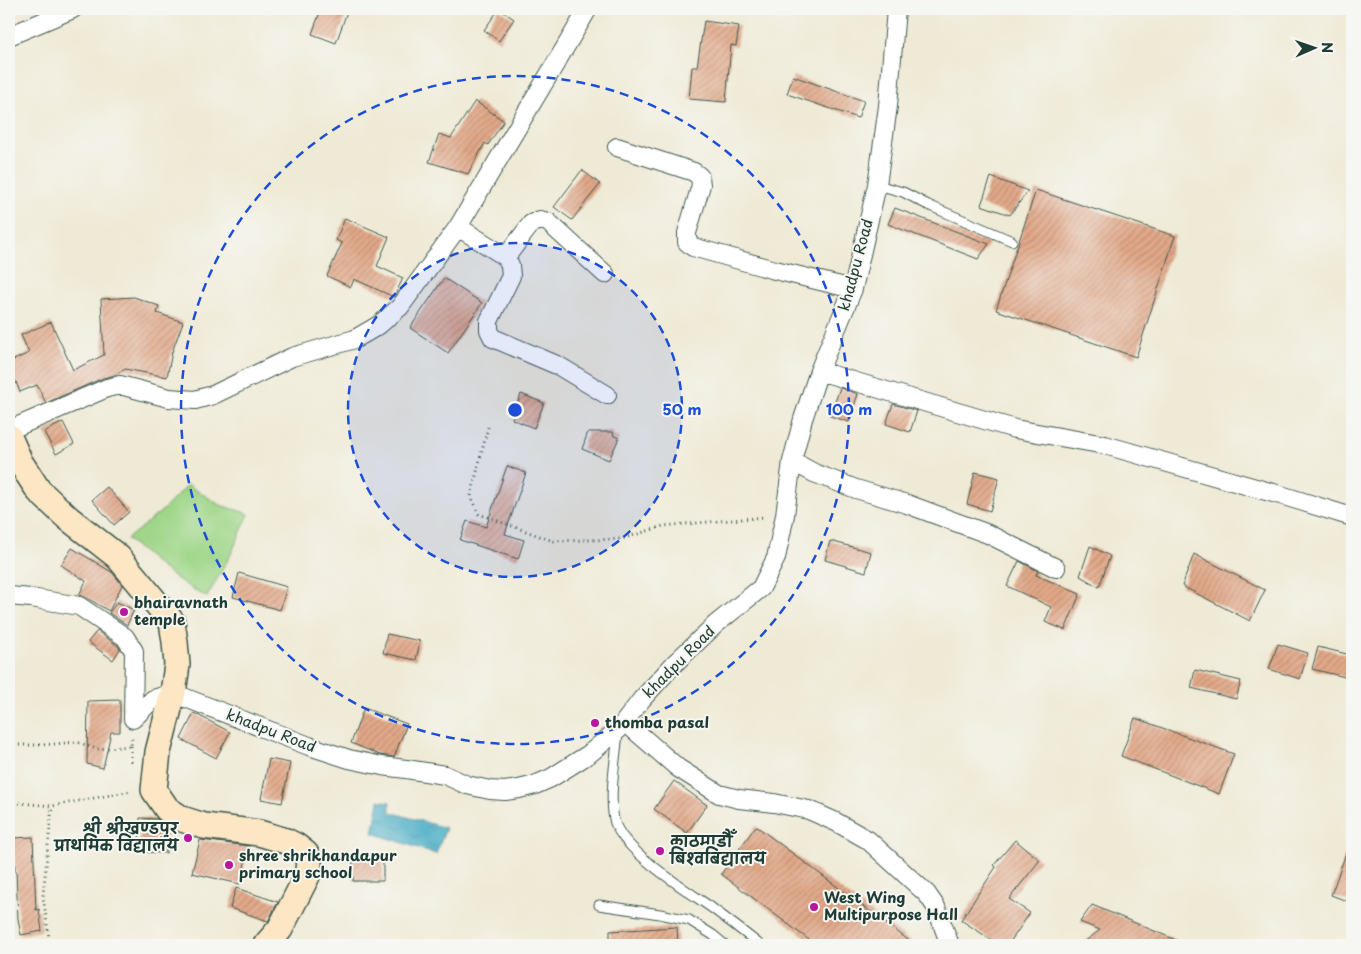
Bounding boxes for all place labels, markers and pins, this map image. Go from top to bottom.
centre of rings [506,401,524,419]
place label: bhairavnath temple [134,590,228,630]
marker: bhairavnath temple [118,606,130,618]
place label: thomba pasal [605,710,709,733]
marker: thomba pasal [589,717,601,729]
place label: श्री श्रीखण्डपुर प्राथमिक विद्यालय [53,816,180,856]
place label: काठमाडौँ बिश्वबिद्यालय [668,828,767,869]
marker: श्री श्रीखण्डपुर प्राथमिक विद्यालय [182,832,194,844]
place label: shree shrikhandapur primary school [239,843,397,883]
marker: काठमाडौँ बिश्वबिद्यालय [654,845,666,857]
marker: shree shrikhandapur primary school [223,859,235,871]
place label: West Wing Multipurpose Hall [824,885,958,925]
marker: West Wing Multipurpose Hall [808,901,820,913]

